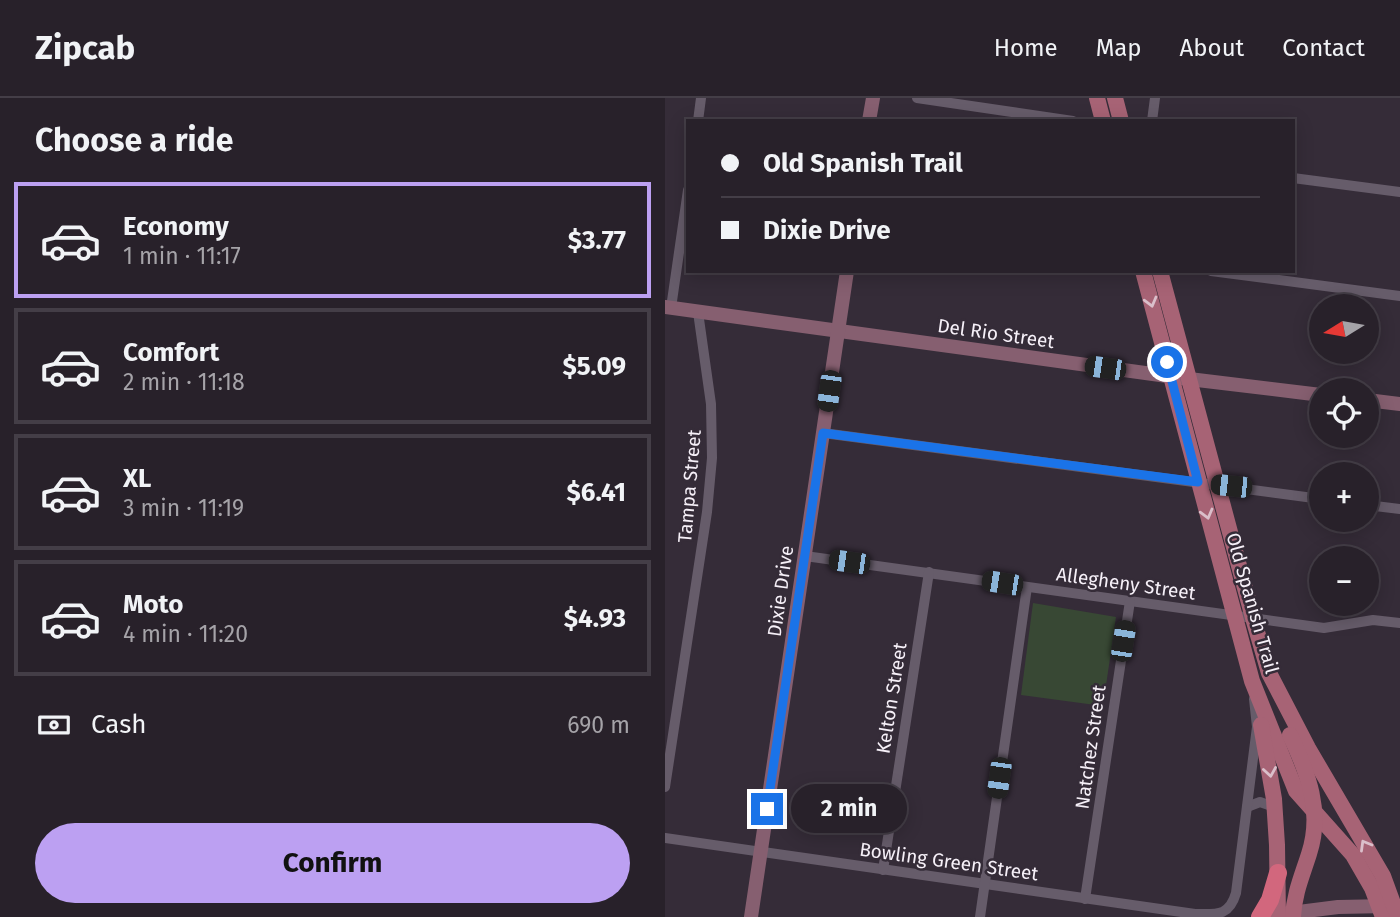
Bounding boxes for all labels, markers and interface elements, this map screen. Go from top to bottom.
text: Zipcab [35,28,135,68]
text: Home [994,34,1058,62]
text: Map [1096,34,1142,62]
text: About [1180,34,1244,62]
text: Contact [1282,34,1365,62]
text: Choose a ride [35,121,233,159]
text: Old Spanish Trail [763,148,963,179]
icon: car [39,209,102,272]
text: Economy [123,211,229,242]
text: Dixie Drive [763,215,891,246]
text: $3.77 [568,225,626,256]
text: 1 min · 11:17 [123,242,241,270]
north arrow [1309,294,1379,364]
map controls [1309,294,1379,616]
one-way arrow [1143,296,1157,308]
street label: Del Rio Street [936,314,1056,353]
icon: car [39,335,102,398]
text: Comfort [123,337,219,368]
route start [1151,346,1183,378]
text: $5.09 [562,351,626,382]
car [1083,355,1128,381]
text: 2 min · 11:18 [123,368,245,396]
car [816,369,843,413]
button: locate [1309,378,1379,448]
street label: Tampa Street [673,428,706,544]
icon: car [39,461,102,524]
button: + [1309,462,1379,532]
text: XL [123,463,151,494]
car [1210,473,1253,499]
text: $6.41 [567,477,626,508]
text: 3 min · 11:19 [123,494,244,522]
one-way arrow [1198,507,1213,519]
street label: Old Spanish Trail [1221,530,1284,677]
street label: Dixie Drive [763,544,798,638]
button: − [1309,546,1379,616]
car [827,549,872,575]
street label: Allegheny Street [1055,562,1197,605]
car [980,569,1025,597]
icon: car [39,587,102,650]
text: Moto [123,589,183,620]
text: $4.93 [564,603,626,634]
car [1110,619,1137,663]
text: 4 min · 11:20 [123,620,248,648]
street label: Kelton Street [871,641,912,755]
street label: Natchez Street [1070,683,1111,811]
icon: cash [35,706,73,744]
text: Cash [91,709,147,740]
text: 690 m [567,711,630,739]
car [986,756,1013,800]
one-way arrow [1262,766,1277,778]
callout: 2 min [791,784,907,834]
route end [751,793,783,825]
text: 2 min [821,794,877,822]
button: Confirm [35,823,630,903]
street label: Bowling Green Street [858,838,1040,885]
one-way arrow [1360,840,1373,853]

